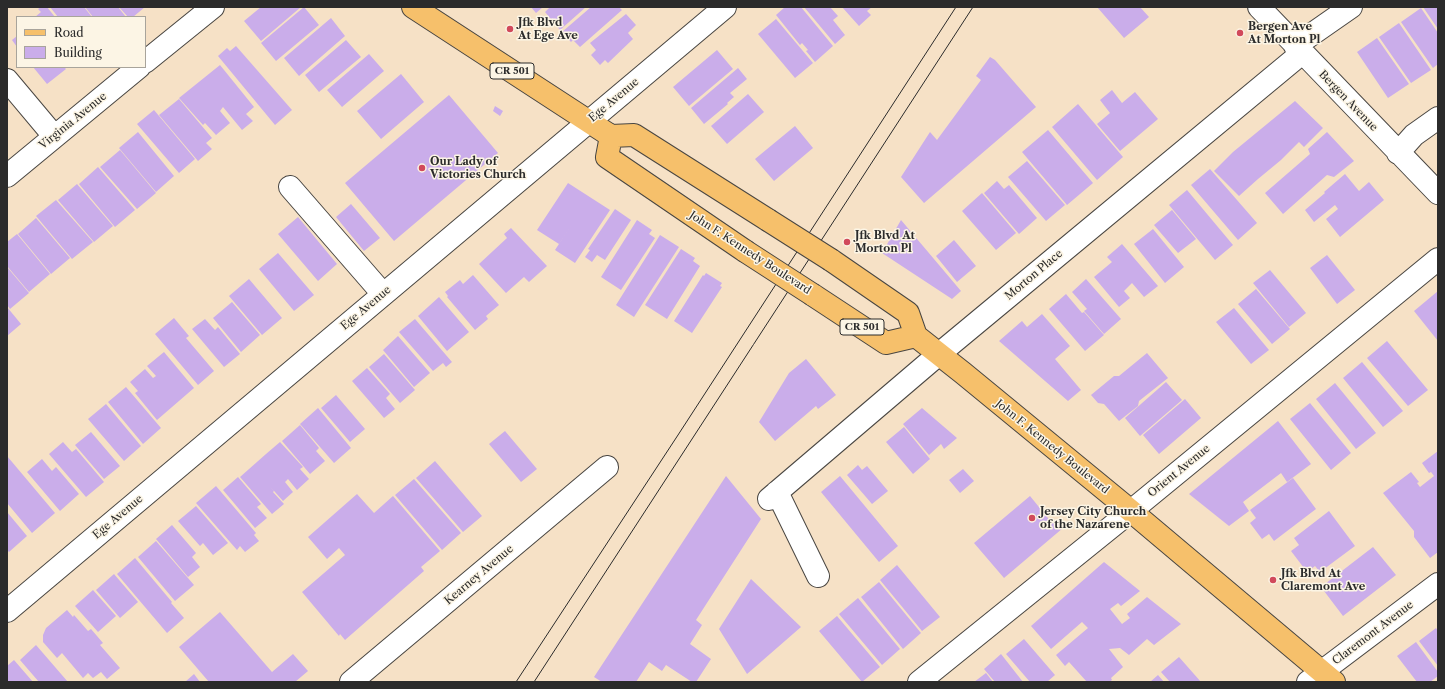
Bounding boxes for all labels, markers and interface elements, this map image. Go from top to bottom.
legend [16,16,146,68]
place label: Jfk Blvd At Ege Ave [518,16,578,42]
place label: Bergen Ave At Morton Pl [1248,20,1321,46]
marker: Jfk Blvd At Ege Ave [505,24,515,34]
text: Road [54,25,84,40]
marker: Bergen Ave At Morton Pl [1235,28,1245,38]
text: Building [54,45,102,60]
road number: CR 501 [490,63,534,79]
street label: Bergen Avenue [1316,68,1380,134]
street label: Ege Avenue [586,75,642,125]
street label: Virginia Avenue [37,90,109,152]
place label: Our Lady of Victories Church [430,155,526,181]
marker: Our Lady of Victories Church [417,163,427,173]
street label: John F. Kennedy Boulevard [687,209,813,297]
place label: Jfk Blvd At Morton Pl [855,229,915,255]
marker: Jfk Blvd At Morton Pl [842,237,852,247]
street label: Morton Place [1003,247,1065,303]
street label: Ege Avenue [338,283,394,333]
road number: CR 501 [840,319,884,335]
street label: John F. Kennedy Boulevard [993,397,1111,497]
street label: Orient Avenue [1145,442,1213,500]
street label: Ege Avenue [90,492,146,542]
place label: Jersey City Church of the Nazarene [1040,505,1146,531]
marker: Jersey City Church of the Nazarene [1027,513,1037,523]
street label: Kearney Avenue [442,542,516,608]
place label: Jfk Blvd At Claremont Ave [1281,567,1365,593]
marker: Jfk Blvd At Claremont Ave [1268,575,1278,585]
street label: Claremont Avenue [1330,598,1416,668]

